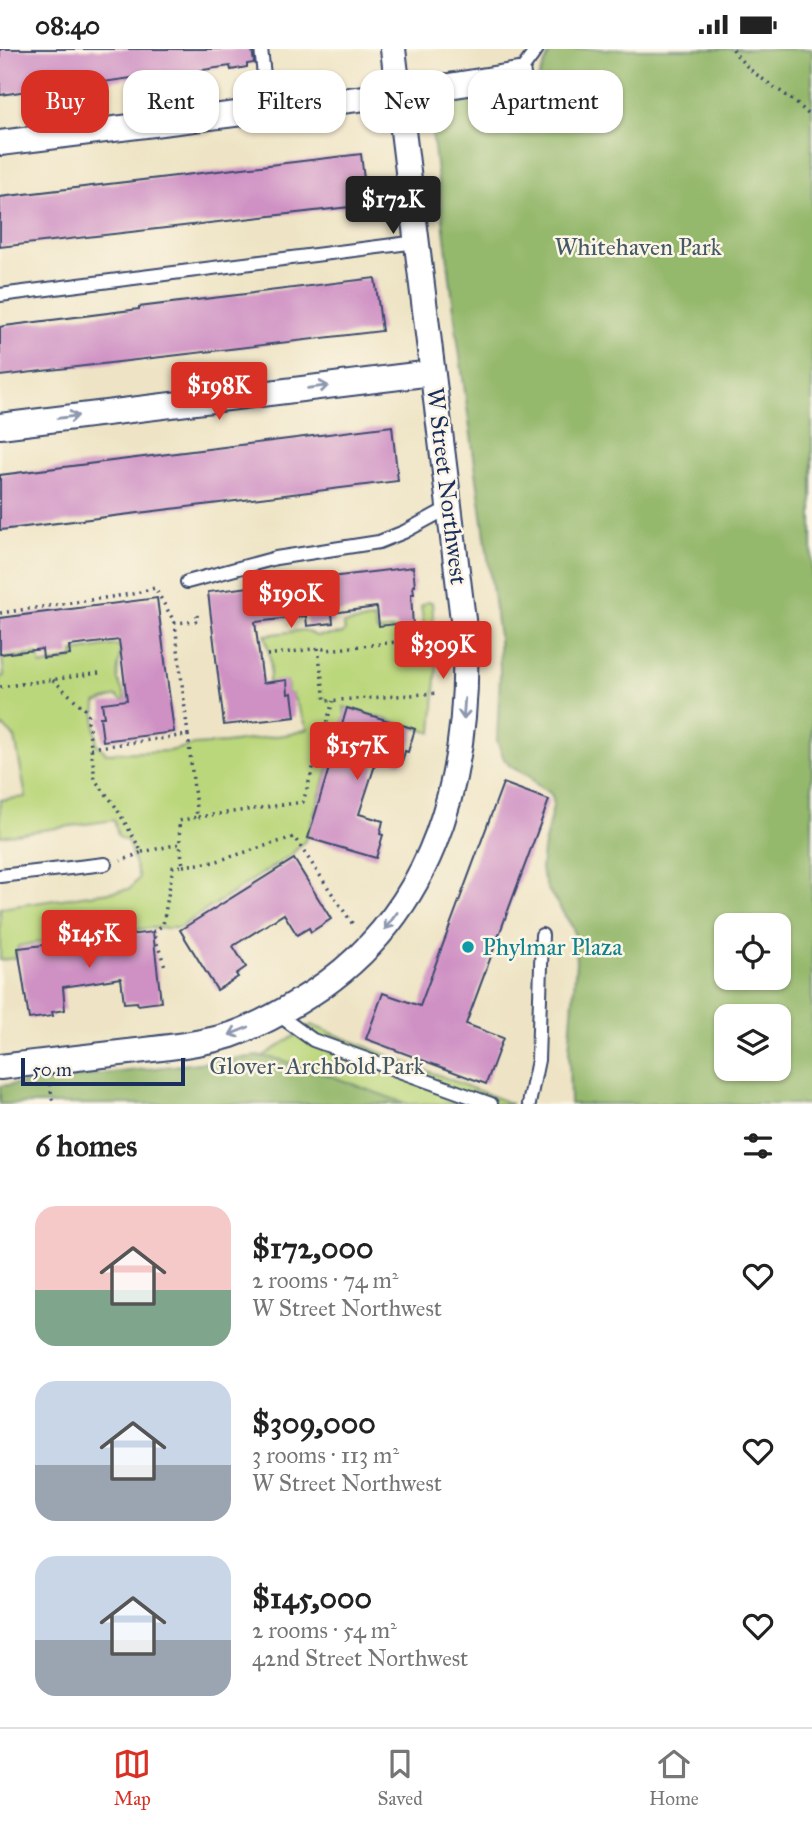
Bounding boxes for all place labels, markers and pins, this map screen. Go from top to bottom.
pin: $172K [344,177,442,236]
pin: $198K [170,363,268,422]
pin: $190K [242,571,340,630]
pin: $309K [394,621,492,681]
pin: $157K [308,723,406,782]
pin: $145K [40,911,138,970]
place label: Phylmar Plaza [482,932,623,962]
marker: Phylmar Plaza [460,939,476,955]

